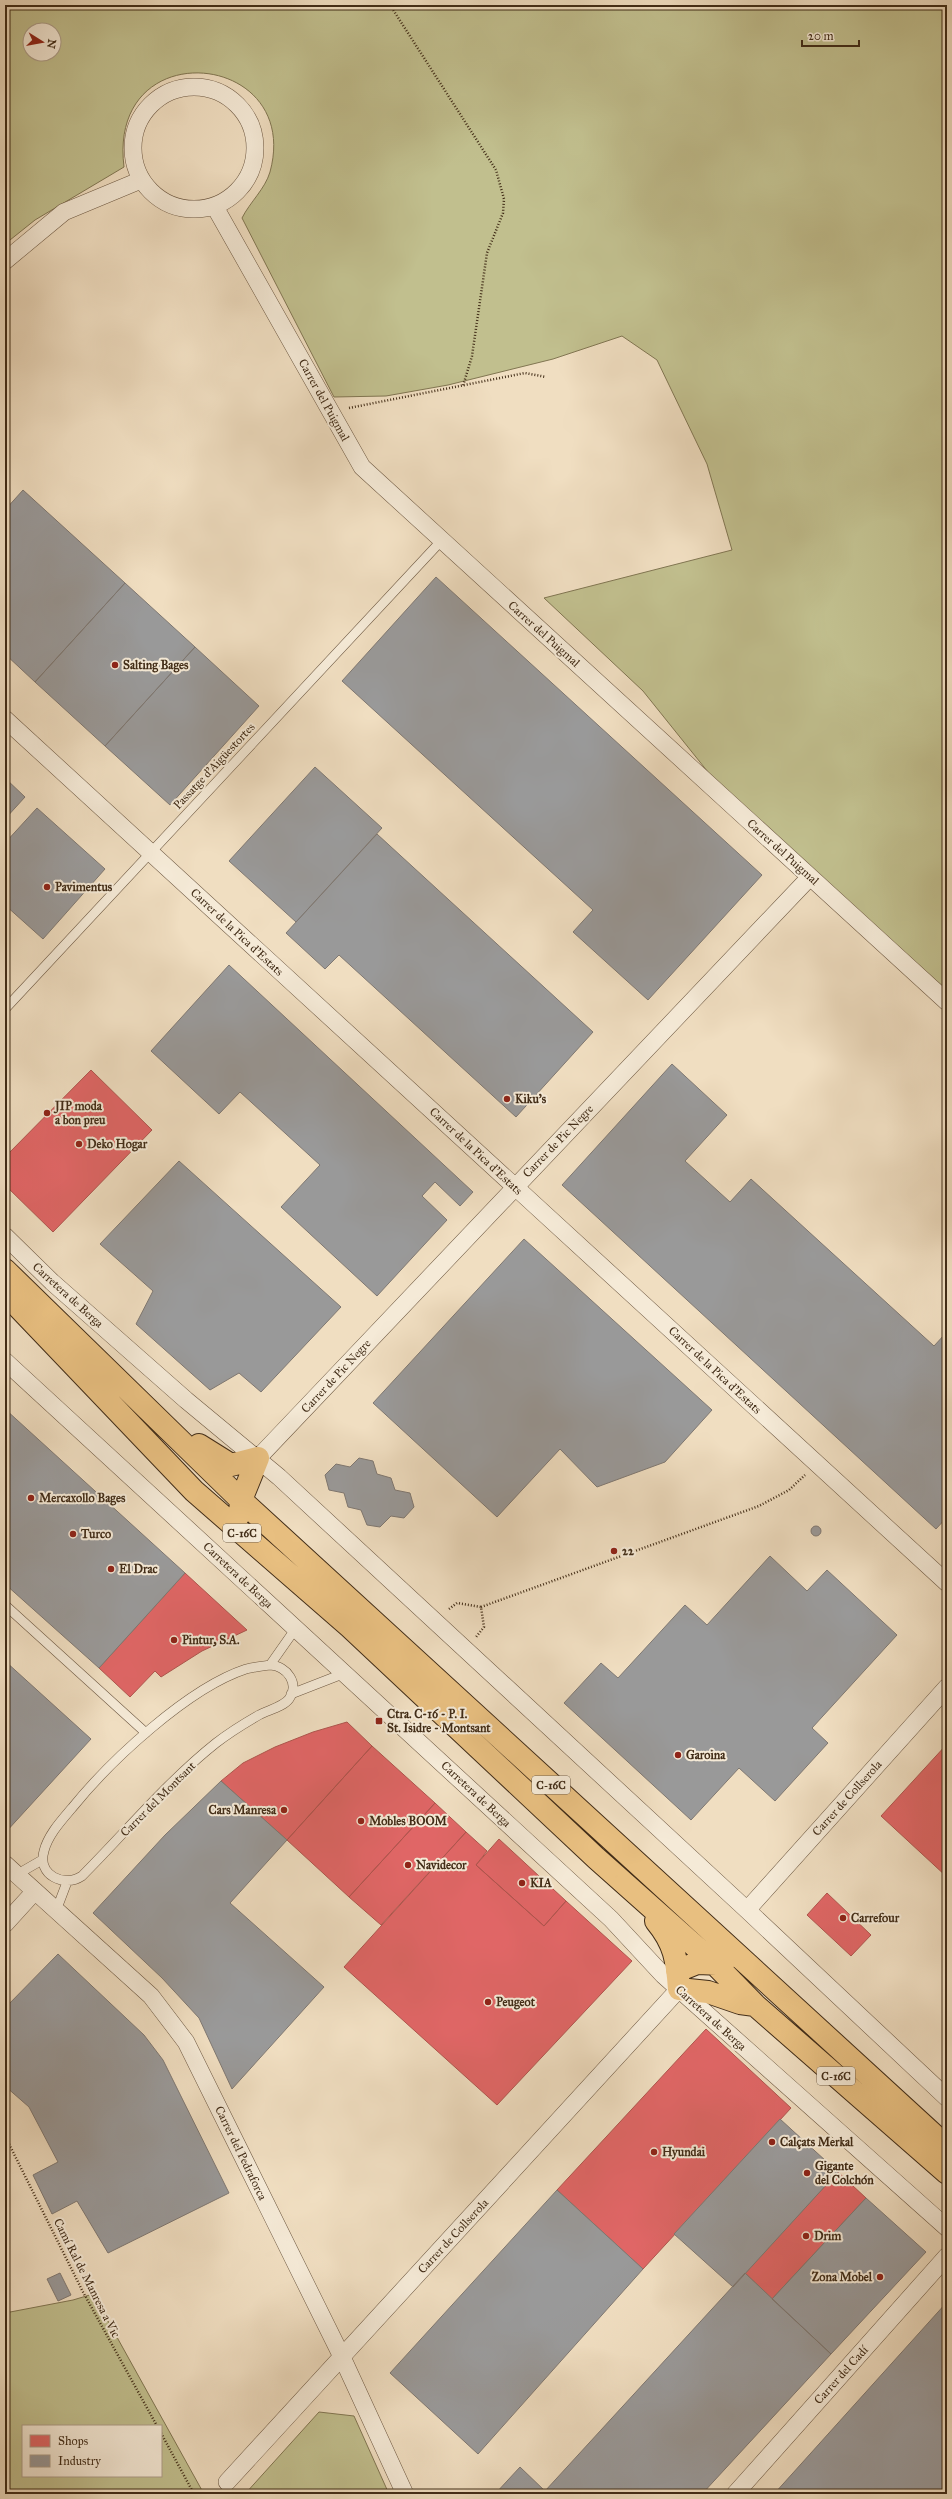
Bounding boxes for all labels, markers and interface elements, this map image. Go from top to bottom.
north arrow [22,22,62,62]
scale bar [802,22,859,48]
text: 20 m [808,29,834,43]
text: N [44,38,59,50]
street label: Carrer del Puigmal [295,357,353,445]
street label: Carrer del Puigmal [505,598,583,671]
place label: Salting Bages [123,658,189,673]
marker: Salting Bages [110,660,120,670]
street label: Passatge d'Aigüestortes [170,720,258,813]
street label: Carrer del Puigmal [744,816,822,889]
place label: Pavimentus [55,880,113,894]
marker: Pavimentus [42,882,52,892]
street label: Carrer de la Pica d'Estats [188,885,286,979]
place label: Kiku's [515,1092,547,1106]
marker: Kiku's [502,1094,512,1104]
place label: JIP moda a bon preu [53,1099,106,1128]
street label: Carrer de Pic Negre [520,1102,597,1181]
street label: Carrer de la Pica d'Estats [427,1104,525,1198]
marker: JIP moda a bon preu [42,1108,52,1118]
place label: Deko Hogar [87,1137,148,1152]
marker: Deko Hogar [74,1139,84,1149]
street label: Carretera de Berga [29,1260,107,1332]
street label: Carrer de la Pica d'Estats [666,1323,764,1417]
street label: Carrer de Pic Negre [298,1336,374,1416]
place label: Mercaxollo Bages [39,1491,126,1506]
marker: Mercaxollo Bages [26,1493,36,1503]
road number: C-16C [223,1524,261,1542]
place label: Turco [80,1527,111,1541]
marker: Turco [68,1529,78,1539]
street label: Carretera de Berga [200,1539,276,1612]
place label: 22 [622,1544,635,1558]
marker: 22 [609,1546,619,1556]
place label: El Drac [119,1562,158,1576]
marker: El Drac [106,1564,116,1574]
place label: Pintur, S.A. [182,1633,240,1647]
marker: Pintur, S.A. [169,1635,179,1645]
place label: Ctra. C-16 - P. I. St. Isidre - Montsant [387,1707,491,1735]
marker: Ctra. C-16 - P. I. St. Isidre - Montsant [374,1716,384,1726]
place label: Garoina [686,1748,726,1762]
marker: Garoina [673,1750,683,1760]
street label: Carrer de Collserola [809,1757,885,1839]
street label: Carrer del Montsant [118,1758,199,1839]
street label: Carretera de Berga [438,1758,514,1831]
road number: C-16C [532,1776,570,1794]
place label: Cars Manresa [209,1803,277,1817]
marker: Cars Manresa [279,1805,289,1815]
place label: Mobles BOOM [369,1814,447,1828]
marker: Mobles BOOM [356,1816,366,1826]
place label: Navidecor [416,1858,467,1872]
marker: Navidecor [403,1860,413,1870]
place label: KIA [530,1876,553,1890]
marker: KIA [517,1878,527,1888]
place label: Carrefour [851,1911,900,1925]
marker: Carrefour [838,1913,848,1923]
street label: Carretera de Berga [672,1983,750,2055]
place label: Peugeot [496,1995,536,2010]
marker: Peugeot [483,1997,493,2007]
road number: C-16C [817,2067,855,2085]
street label: Carrer del Pedraforca [212,2104,270,2203]
place label: Calçats Merkal [780,2135,854,2150]
marker: Calçats Merkal [767,2137,777,2147]
place label: Hyundai [662,2145,706,2160]
marker: Hyundai [649,2147,659,2157]
place label: Gigante del Colchón [815,2159,874,2187]
marker: Gigante del Colchón [802,2168,812,2178]
street label: Carrer de Collserola [415,2195,492,2276]
street label: Camí Ral de Manresa a Vic [51,2216,123,2340]
place label: Drim [814,2229,842,2243]
marker: Drim [801,2231,811,2241]
place label: Zona Mobel [812,2270,873,2284]
marker: Zona Mobel [875,2272,885,2282]
street label: Carrer del Cadí [811,2342,871,2407]
legend [22,2425,162,2477]
text: Shops [58,2434,88,2448]
text: Industry [58,2454,101,2468]

